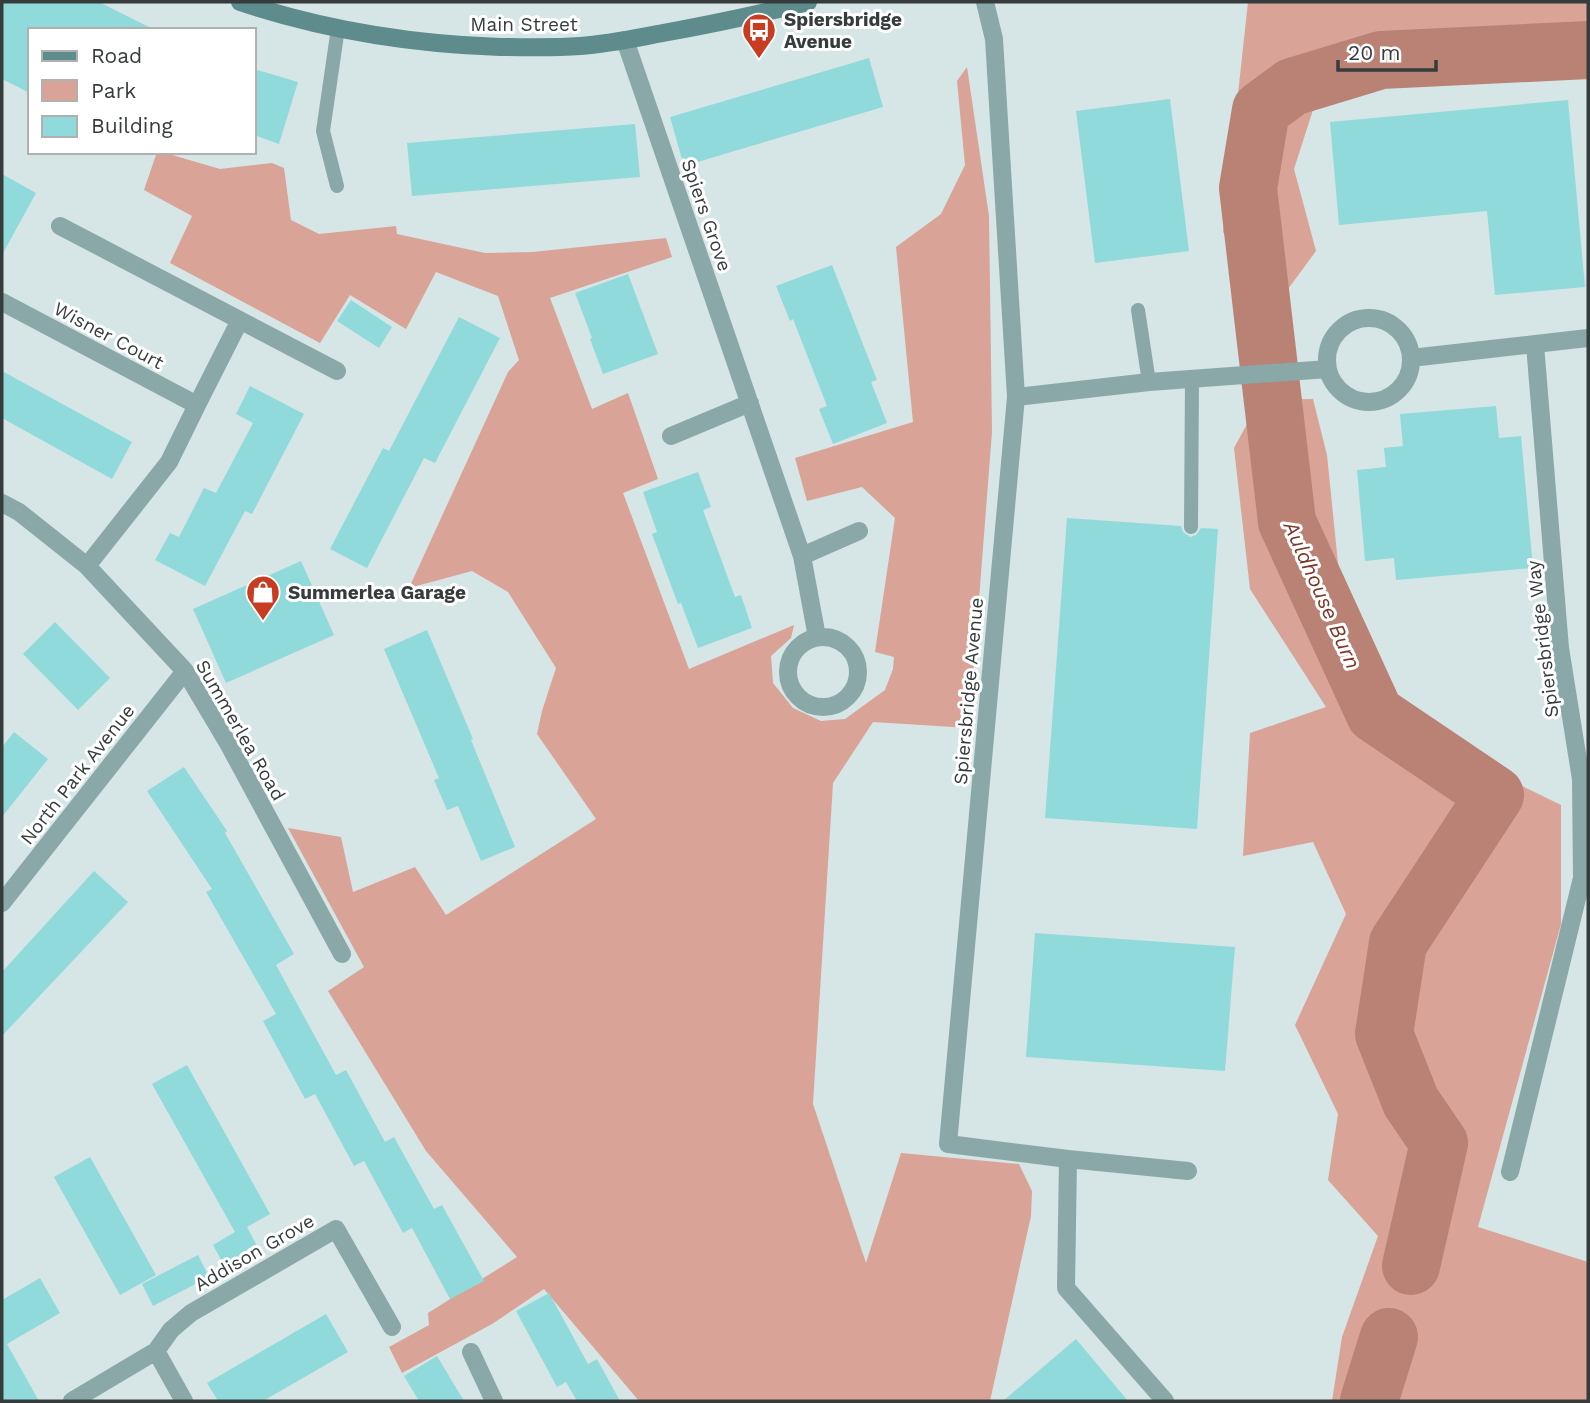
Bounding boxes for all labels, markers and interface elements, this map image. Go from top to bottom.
place label: Spiersbridge Avenue [784,8,902,53]
bus stop icon: Spiersbridge Avenue [740,11,778,60]
street label: Main Street [470,13,578,36]
legend [28,28,256,154]
scale bar [1338,28,1436,72]
text: 20 m [1348,40,1400,65]
text: Road [91,43,142,68]
text: Park [91,78,136,103]
text: Building [91,113,173,138]
street label: Spiers Grove [677,156,736,274]
street label: Wisner Court [50,297,168,374]
water label: Auldhouse Burn [1278,516,1366,672]
street label: Spiersbridge Way [1521,559,1564,719]
shop icon: Summerlea Garage [244,573,282,622]
place label: Summerlea Garage [288,581,466,604]
street label: Spiersbridge Avenue [949,596,988,786]
street label: Summerlea Road [191,656,290,805]
street label: North Park Avenue [15,699,139,849]
street label: Addison Grove [190,1209,318,1296]

